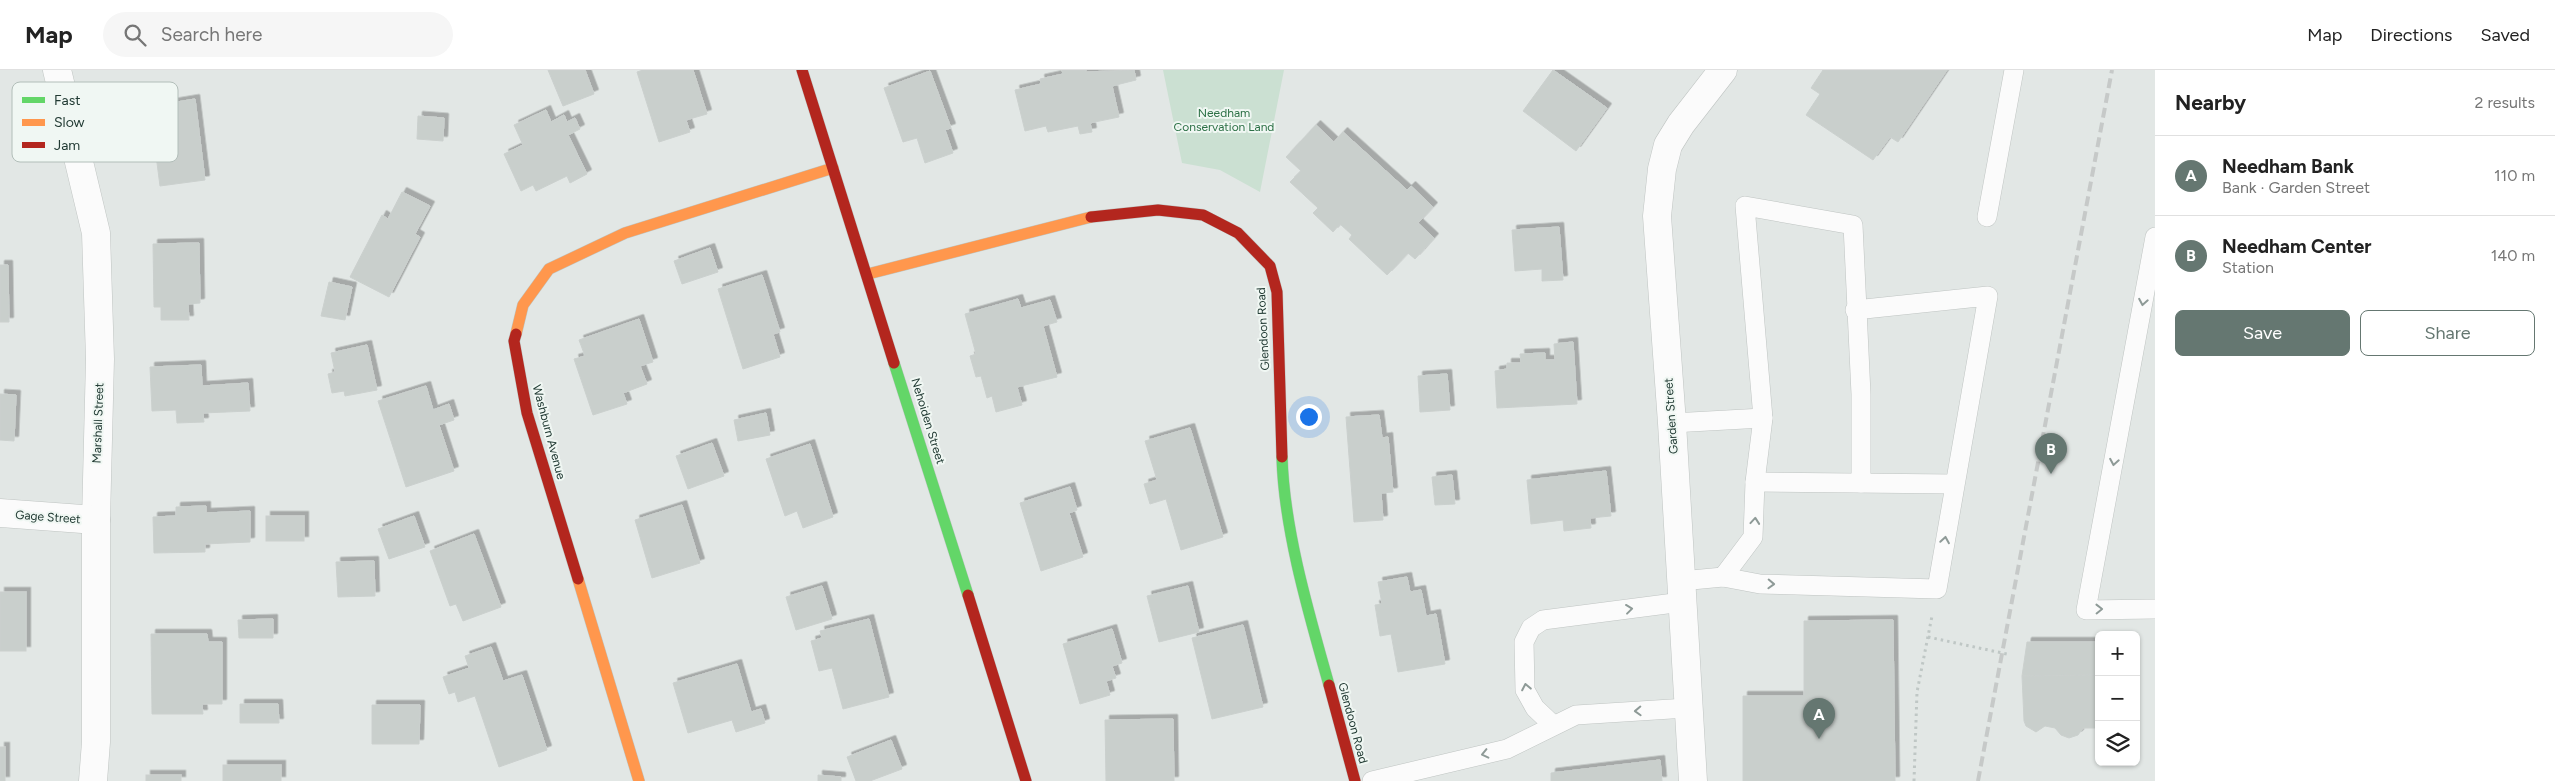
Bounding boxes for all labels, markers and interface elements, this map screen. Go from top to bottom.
search box [103,12,453,57]
text: Map [25,20,73,49]
icon: search [121,21,149,49]
text: Search here [161,23,262,46]
text: Map [2307,24,2342,46]
text: Directions [2370,24,2452,46]
text: Saved [2480,24,2530,46]
legend [12,82,178,162]
text: Nearby [2175,90,2246,115]
text: Fast [54,92,80,109]
text: 2 results [2475,93,2535,112]
park label: Needham Conservation Land [1174,106,1274,134]
text: Slow [54,114,85,131]
text: Jam [54,137,80,154]
text: Needham Bank [2222,155,2354,178]
text: A [2185,166,2197,185]
text: 110 m [2494,166,2535,185]
text: Bank · Garden Street [2222,178,2370,197]
text: Needham Center [2222,235,2371,258]
text: B [2186,246,2196,265]
text: 140 m [2491,246,2535,265]
text: Station [2222,258,2274,277]
street label: Glendoon Road [1254,287,1272,371]
one-way arrow [2138,298,2149,307]
button: Save [2175,310,2350,356]
button: Share [2360,310,2535,356]
street label: Nehoiden Street [908,376,948,466]
street label: Garden Street [1661,377,1681,454]
street label: Marshall Street [90,382,106,464]
street label: Washburn Avenue [530,383,568,481]
your location [1296,404,1322,430]
pin: B [2035,433,2067,474]
one-way arrow [2109,458,2119,466]
street label: Gage Street [15,508,82,526]
one-way arrow [1749,516,1760,524]
one-way arrow [1939,536,1950,544]
one-way arrow [1768,579,1775,589]
one-way arrow [1626,604,1634,615]
one-way arrow [2095,604,2103,615]
map controls [2095,631,2140,766]
button: + [2095,631,2140,676]
button: − [2095,676,2140,721]
street label: Glendoon Road [1335,681,1371,765]
one-way arrow [1521,682,1531,691]
pin: A [1803,698,1835,739]
one-way arrow [1634,705,1642,716]
button: layers [2095,721,2140,766]
one-way arrow [1481,748,1490,759]

